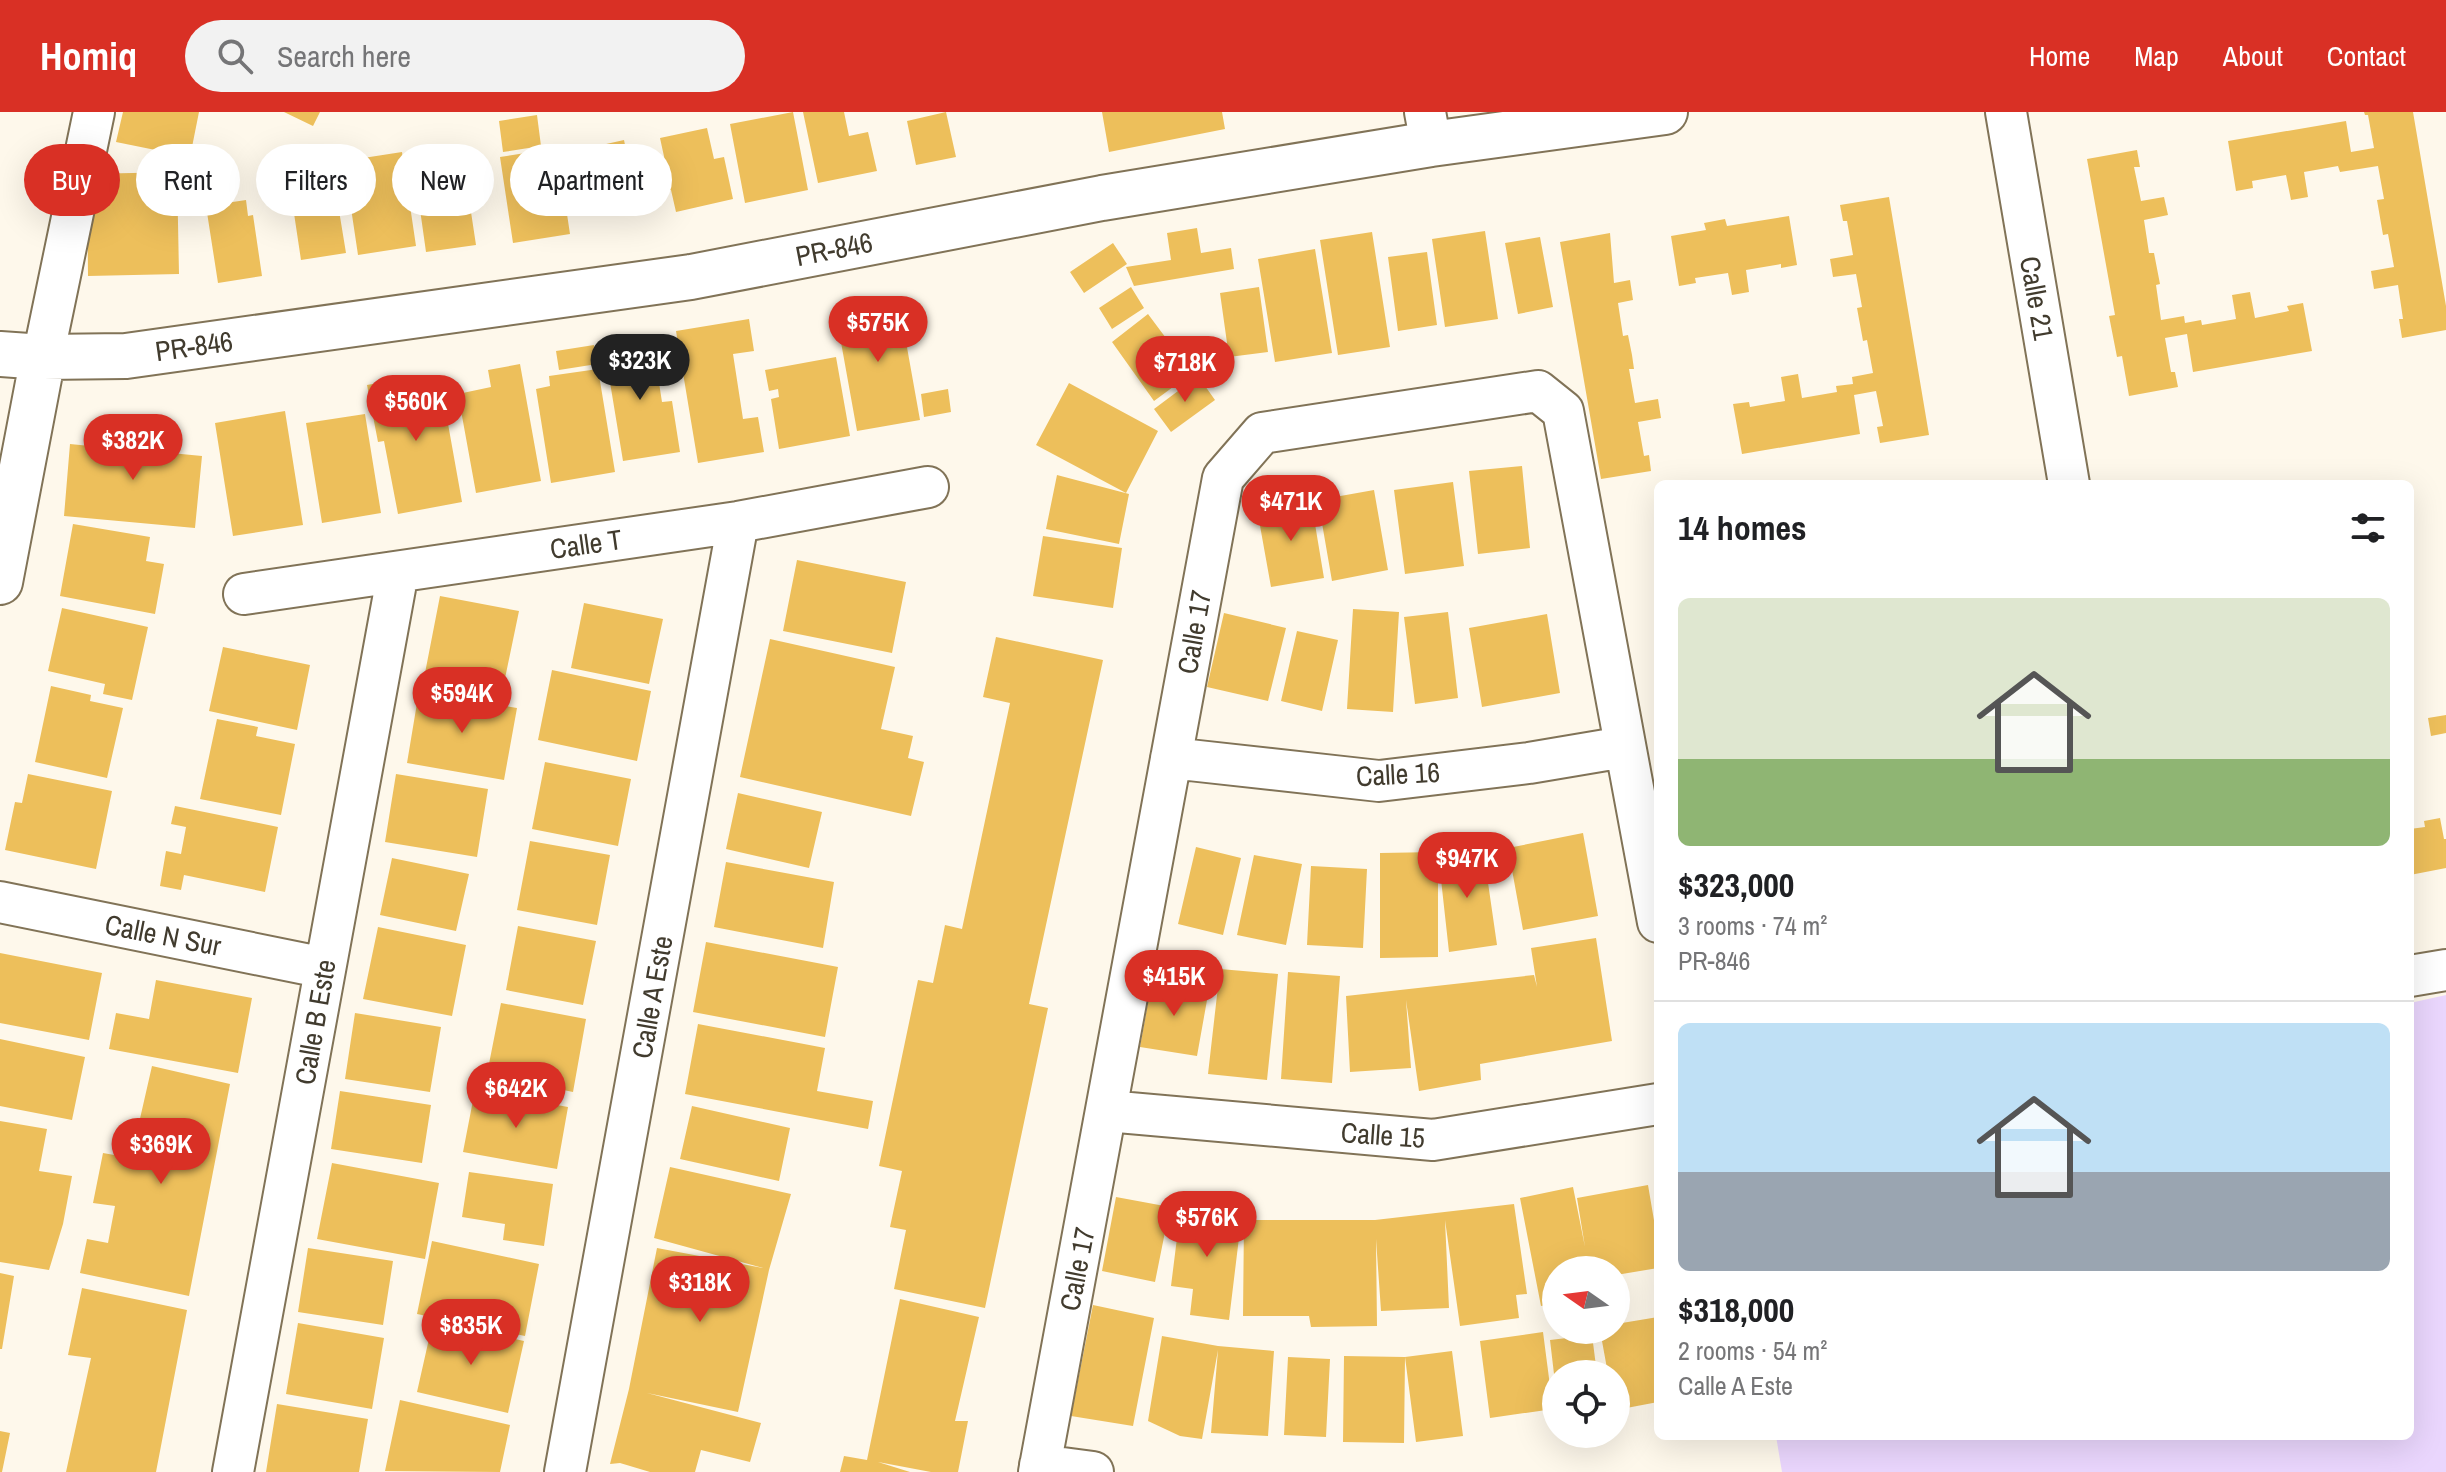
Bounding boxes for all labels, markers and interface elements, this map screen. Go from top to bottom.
search box [185,20,745,92]
text: Homiq [40,31,137,82]
icon: search [213,34,257,78]
text: Search here [277,36,411,76]
text: Home [2029,37,2090,75]
text: Map [2134,37,2179,75]
text: About [2223,37,2283,75]
text: Contact [2327,37,2406,75]
chip: Buy [24,144,120,216]
chip: Rent [136,144,240,216]
chip: Filters [256,144,376,216]
chip: New [392,144,494,216]
chip: Apartment [510,144,672,216]
street label: PR-846 [792,223,876,275]
street label: Calle 21 [2011,253,2063,343]
pin: $575K [822,296,934,364]
text: $575K [847,304,909,339]
street label: PR-846 [153,322,235,370]
pin: $323K [584,334,696,402]
pin: $718K [1129,336,1241,404]
text: $323K [609,342,671,377]
text: $718K [1154,344,1216,379]
pin: $560K [360,375,472,443]
text: $560K [385,383,447,418]
pin: $382K [77,414,189,482]
text: $382K [102,422,164,457]
pin: $471K [1235,475,1347,543]
text: $471K [1260,483,1322,518]
text: 14 homes [1678,505,1807,551]
icon: filters [2346,506,2390,550]
street label: Calle T [548,520,624,568]
street label: Calle 17 [1168,587,1220,677]
icon: home [1962,650,2106,794]
pin: $594K [406,667,518,735]
text: $594K [431,675,493,710]
street label: Calle 16 [1355,753,1441,795]
pin: $947K [1411,832,1523,900]
text: $947K [1436,840,1498,875]
text: $323,000 [1678,862,1794,908]
street label: Calle N Sur [102,905,225,965]
text: 3 rooms · 74 m² [1678,908,1827,943]
street label: Calle A Este [623,933,681,1061]
text: PR-846 [1678,943,1750,978]
pin: $415K [1118,950,1230,1018]
street label: Calle B Este [285,956,345,1088]
text: $415K [1143,958,1205,993]
pin: $642K [460,1062,572,1130]
text: $642K [485,1070,547,1105]
icon: home [1962,1075,2106,1219]
street label: Calle 15 [1340,1113,1426,1157]
pin: $369K [105,1118,217,1186]
text: $369K [130,1126,192,1161]
pin: $576K [1151,1191,1263,1259]
text: $576K [1176,1199,1238,1234]
street label: Calle 17 [1050,1224,1104,1314]
pin: $318K [644,1256,756,1324]
north arrow [1542,1256,1630,1344]
map controls [1542,1256,1630,1448]
text: $318K [669,1264,731,1299]
text: $318,000 [1678,1287,1794,1333]
pin: $835K [415,1299,527,1367]
text: $835K [440,1307,502,1342]
text: 2 rooms · 54 m² [1678,1333,1827,1368]
button: locate [1542,1360,1630,1448]
text: Calle A Este [1678,1368,1793,1403]

